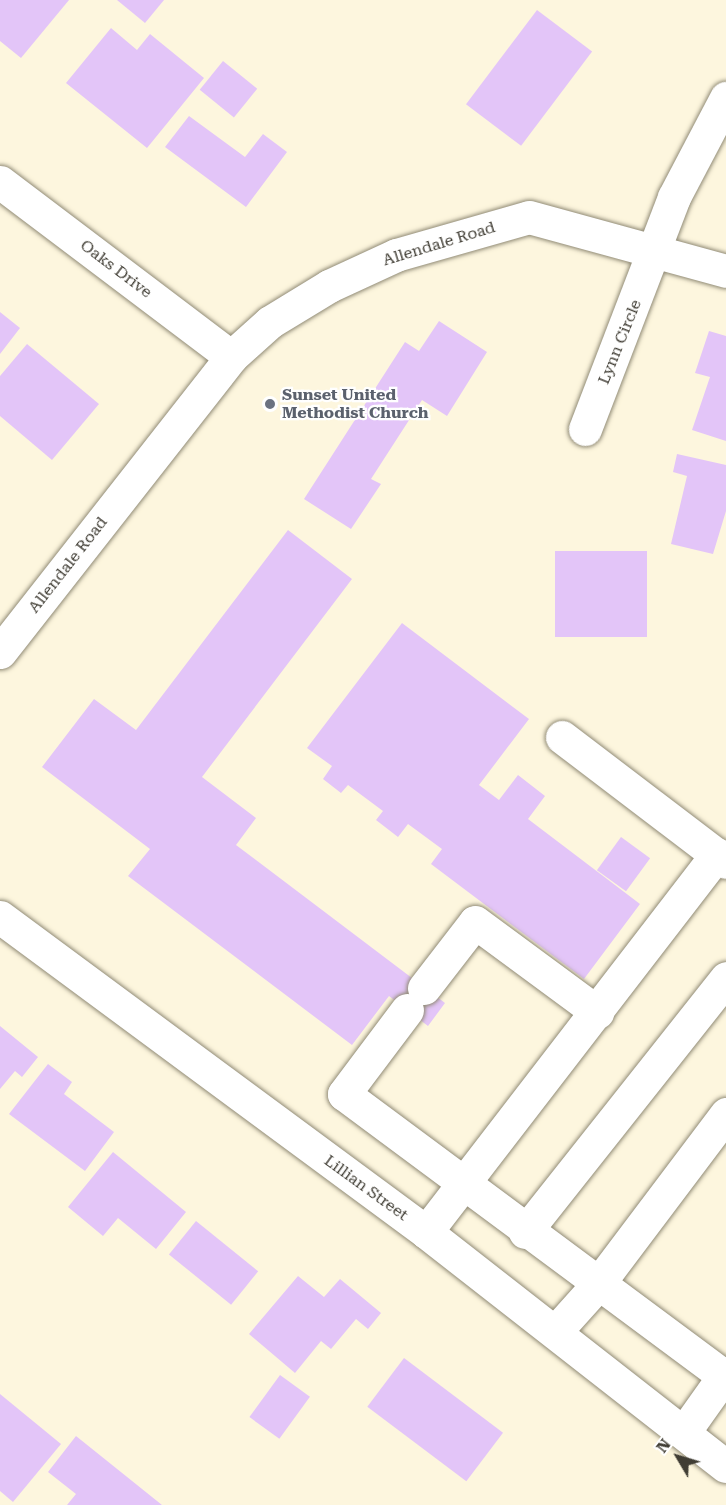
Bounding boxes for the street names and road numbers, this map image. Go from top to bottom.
street label: Allendale Road [381,218,497,270]
street label: Oaks Drive [76,236,156,302]
street label: Lynn Circle [594,297,646,387]
street label: Allendale Road [25,513,111,617]
street label: Lillian Street [320,1151,412,1225]

